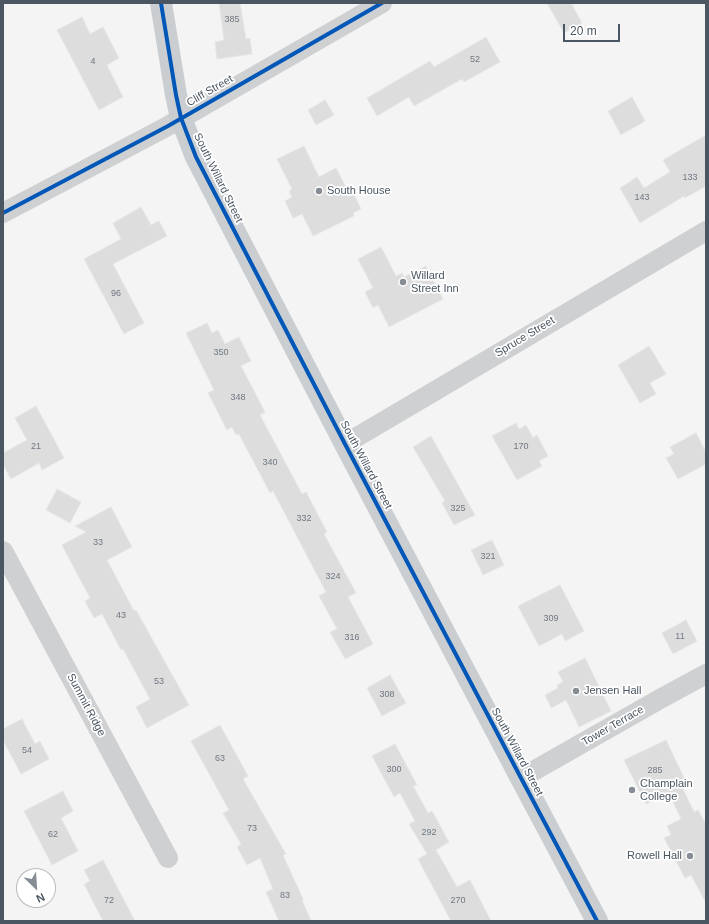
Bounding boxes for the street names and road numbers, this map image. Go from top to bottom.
street label: Cliff Street [185,72,235,110]
street label: South Willard Street [191,131,245,225]
street label: Spruce Street [493,314,557,360]
street label: South Willard Street [337,419,395,511]
street label: Summit Ridge [64,671,108,739]
street label: Tower Terrace [580,703,646,749]
street label: South Willard Street [488,706,546,798]

